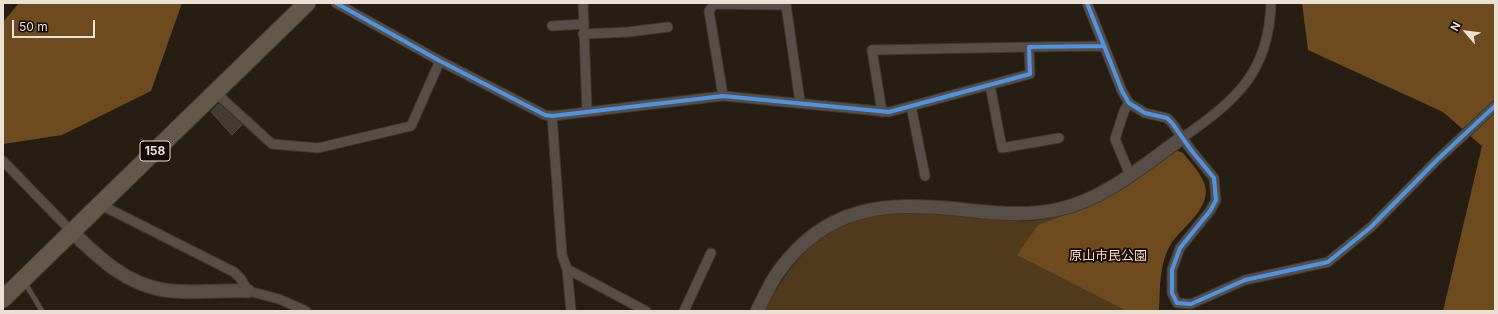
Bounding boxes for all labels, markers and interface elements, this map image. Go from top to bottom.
scale bar [14,12,97,38]
north arrow [1446,12,1486,52]
text: 50 m [19,19,48,34]
text: N [1447,19,1464,33]
road number: 158 [140,141,170,161]
park label: 原山市民公園 [1069,248,1147,264]

